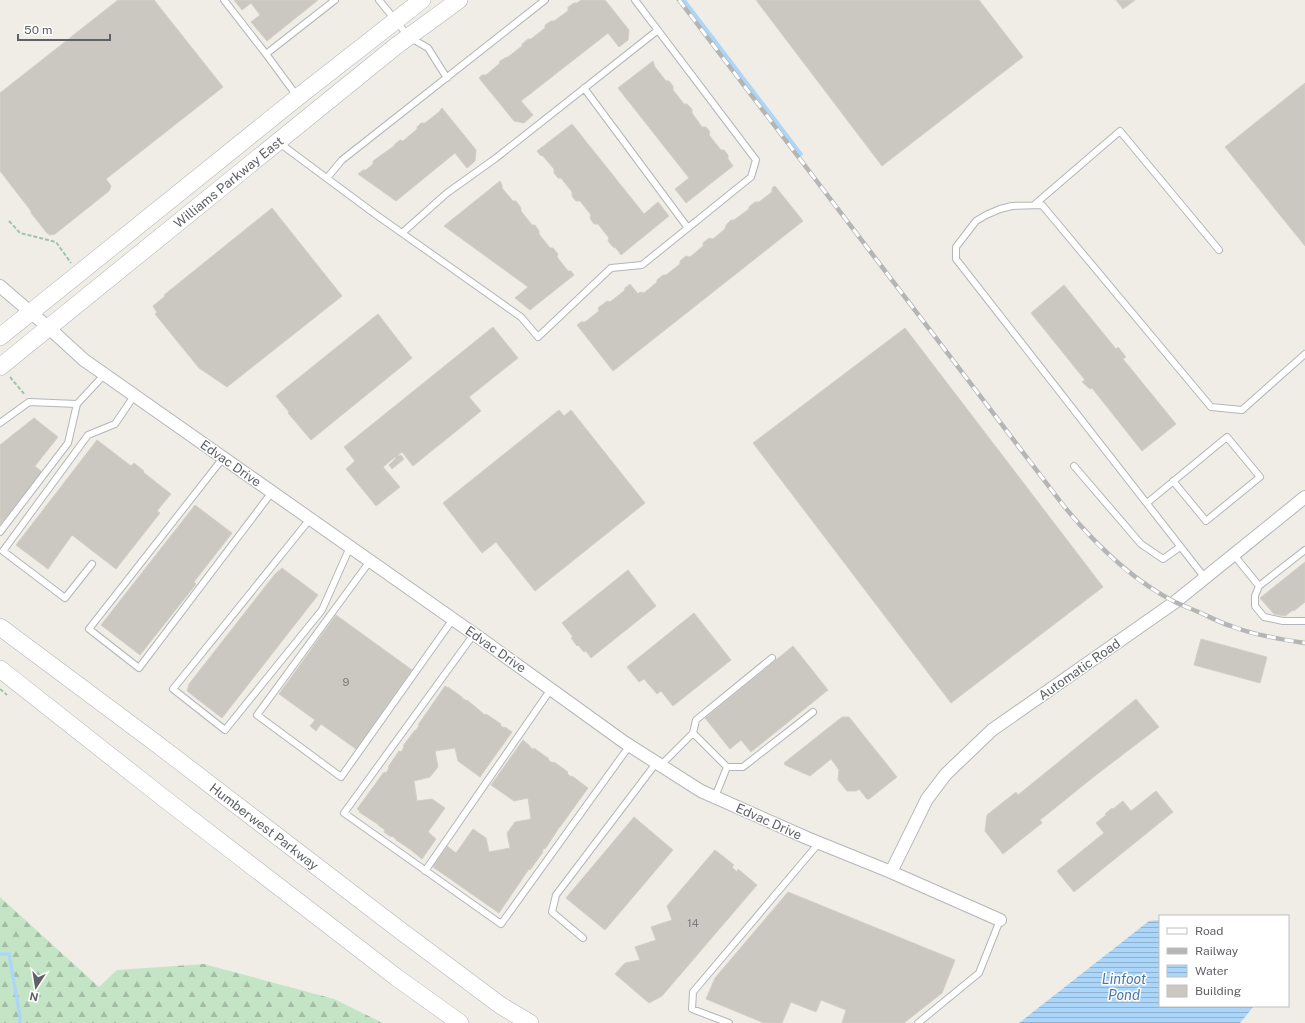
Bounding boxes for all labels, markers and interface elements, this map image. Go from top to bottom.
scale bar [18,16,110,42]
text: 50 m [24,23,52,37]
street label: Williams Parkway East [171,134,286,231]
street label: Edvac Drive [198,437,264,490]
street label: Edvac Drive [463,623,529,676]
street label: Automatic Road [1036,636,1123,703]
house number: 9 [343,676,350,688]
street label: Humberwest Parkway [207,780,321,873]
street label: Edvac Drive [734,800,804,843]
legend [1159,915,1289,1007]
house number: 14 [687,917,699,929]
text: Road [1195,924,1223,938]
text: Railway [1195,944,1239,958]
text: Water [1195,964,1229,978]
north arrow [16,967,56,1007]
water label: Linfoot Pond [1102,971,1147,1003]
text: Building [1195,984,1241,998]
text: N [28,990,39,1004]

